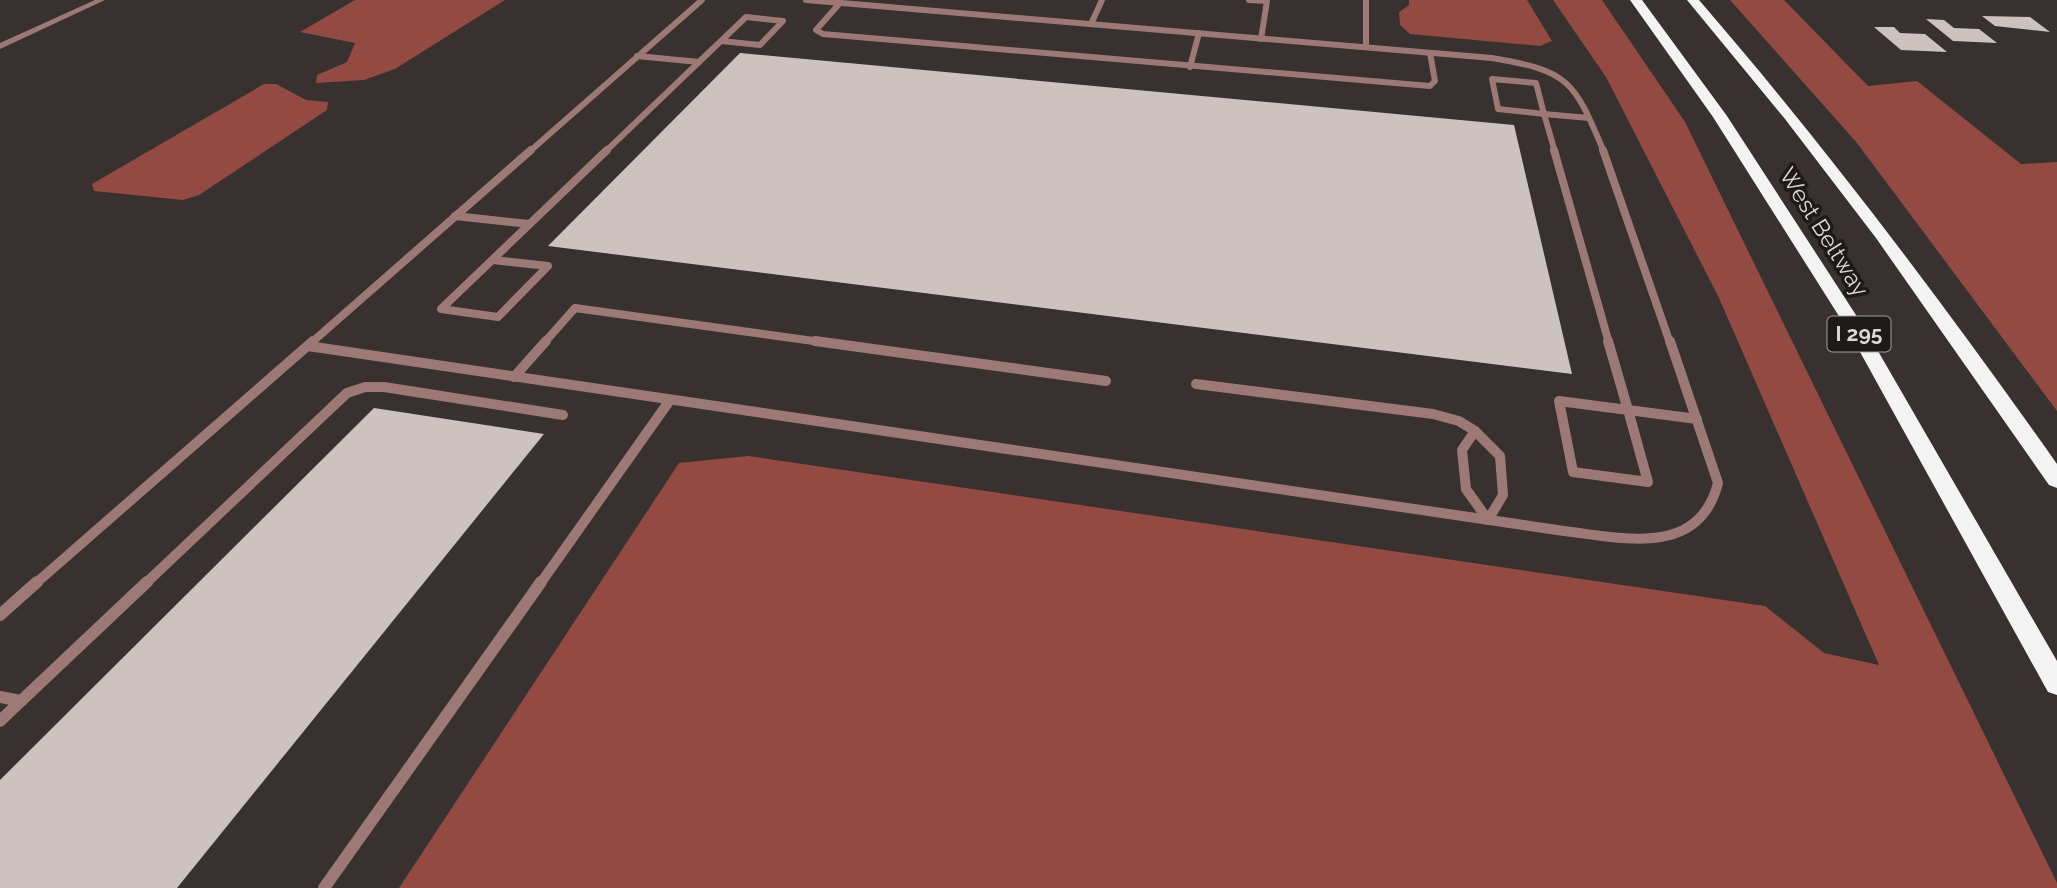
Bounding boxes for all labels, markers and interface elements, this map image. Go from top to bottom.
street label: West Beltway [1774,162,1875,301]
road number: I 295 [1828,316,1890,352]

